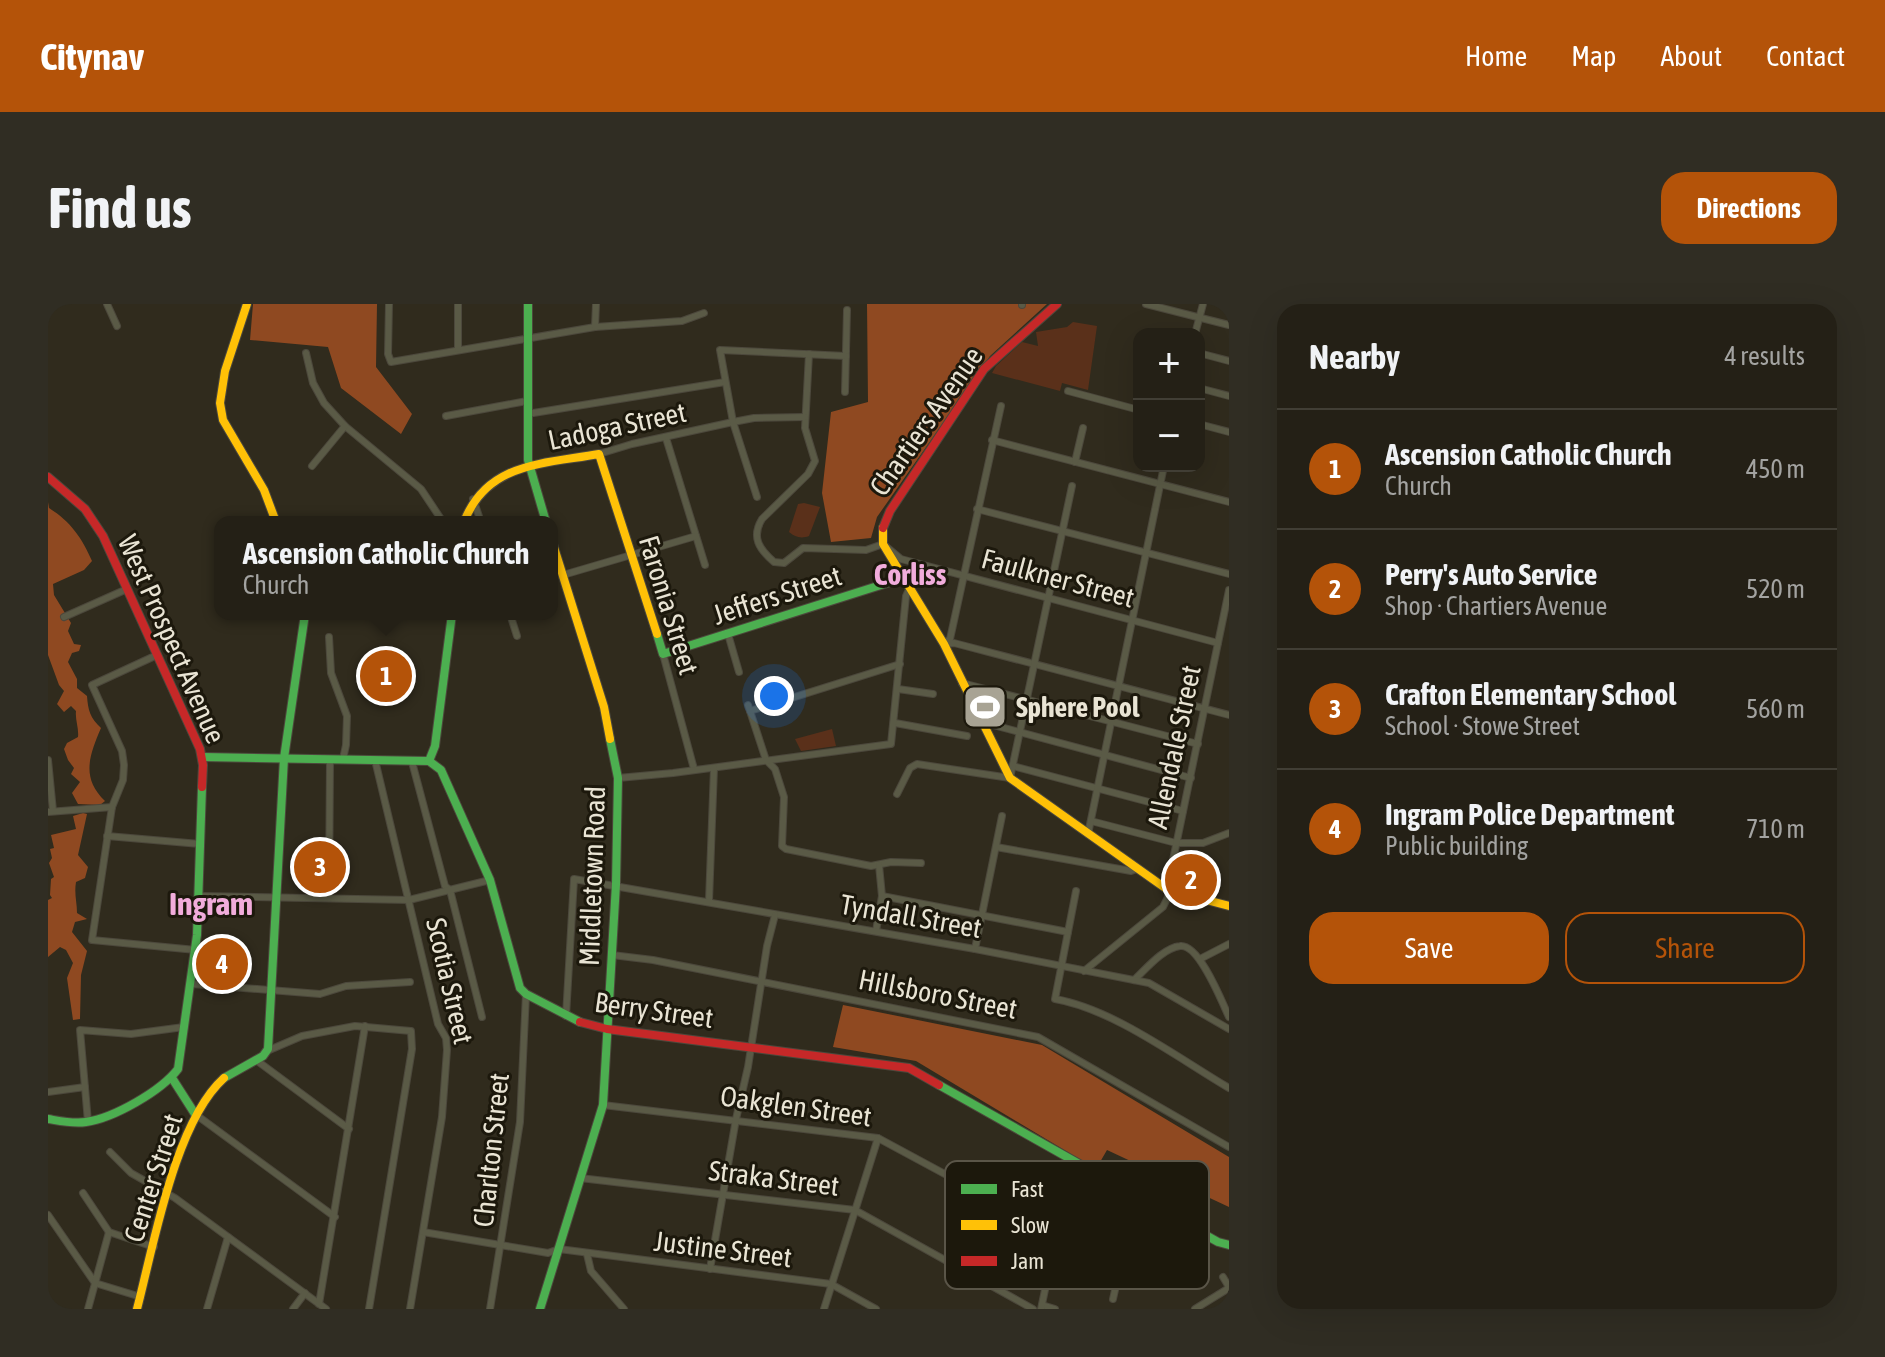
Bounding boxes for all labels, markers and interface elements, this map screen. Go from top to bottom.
text: Citynav [40,35,144,78]
text: Home [1465,40,1527,72]
text: Map [1571,40,1616,72]
text: About [1660,40,1722,72]
text: Contact [1766,40,1845,72]
button: Directions [1661,172,1837,244]
text: Find us [48,176,192,240]
map controls [1133,328,1205,472]
button: + [1133,328,1205,400]
text: Nearby [1309,337,1400,376]
street label: Chartiers Avenue [863,341,989,501]
text: 4 results [1724,341,1805,371]
street label: Ladoga Street [545,396,689,456]
button: − [1133,400,1205,472]
text: Ascension Catholic Church [1385,437,1672,471]
text: 1 [1329,454,1341,484]
text: 450 m [1746,454,1805,484]
text: Church [1385,471,1452,501]
popup [214,516,558,620]
street label: West Prospect Avenue [112,530,232,748]
street label: Faronia Street [633,532,705,678]
text: Ascension Catholic Church [243,536,529,570]
street label: Faulkner Street [978,542,1138,614]
district label: Corliss [874,557,947,591]
text: Perry's Auto Service [1385,557,1598,591]
street label: Jeffers Street [709,559,845,631]
text: Church [243,570,309,600]
text: 2 [1329,574,1341,604]
text: 520 m [1746,574,1805,604]
text: Shop · Chartiers Avenue [1385,591,1607,621]
pin: 1 [360,646,412,706]
street label: Allendale Street [1141,662,1207,832]
your location [754,676,794,716]
text: Crafton Elementary School [1385,677,1676,711]
sports icon: Sphere Pool [961,683,1009,731]
place label: Sphere Pool [1016,691,1140,723]
text: 3 [1329,694,1341,724]
text: 560 m [1746,694,1805,724]
text: School · Stowe Street [1385,711,1580,741]
street label: Middletown Road [573,786,611,966]
text: Ingram Police Department [1385,797,1674,831]
text: 4 [1329,814,1341,844]
text: 710 m [1746,814,1805,844]
text: Public building [1385,831,1528,861]
pin: 3 [294,837,346,897]
pin: 2 [1165,850,1217,910]
district label: Ingram [169,885,253,922]
street label: Tyndall Street [838,888,984,944]
button: Save [1309,912,1549,984]
button: Share [1565,912,1805,984]
street label: Scotia Street [420,915,480,1047]
pin: 4 [196,934,248,994]
street label: Hillsboro Street [856,963,1020,1025]
street label: Berry Street [593,986,715,1034]
street label: Charlton Street [467,1071,515,1229]
street label: Oakglen Street [718,1080,874,1132]
street label: Center Street [117,1110,189,1246]
street label: Straka Street [707,1154,841,1202]
legend [945,1161,1209,1289]
text: Fast [1011,1176,1044,1202]
text: Slow [1011,1212,1049,1238]
street label: Justine Street [652,1225,794,1273]
text: Jam [1011,1248,1044,1274]

